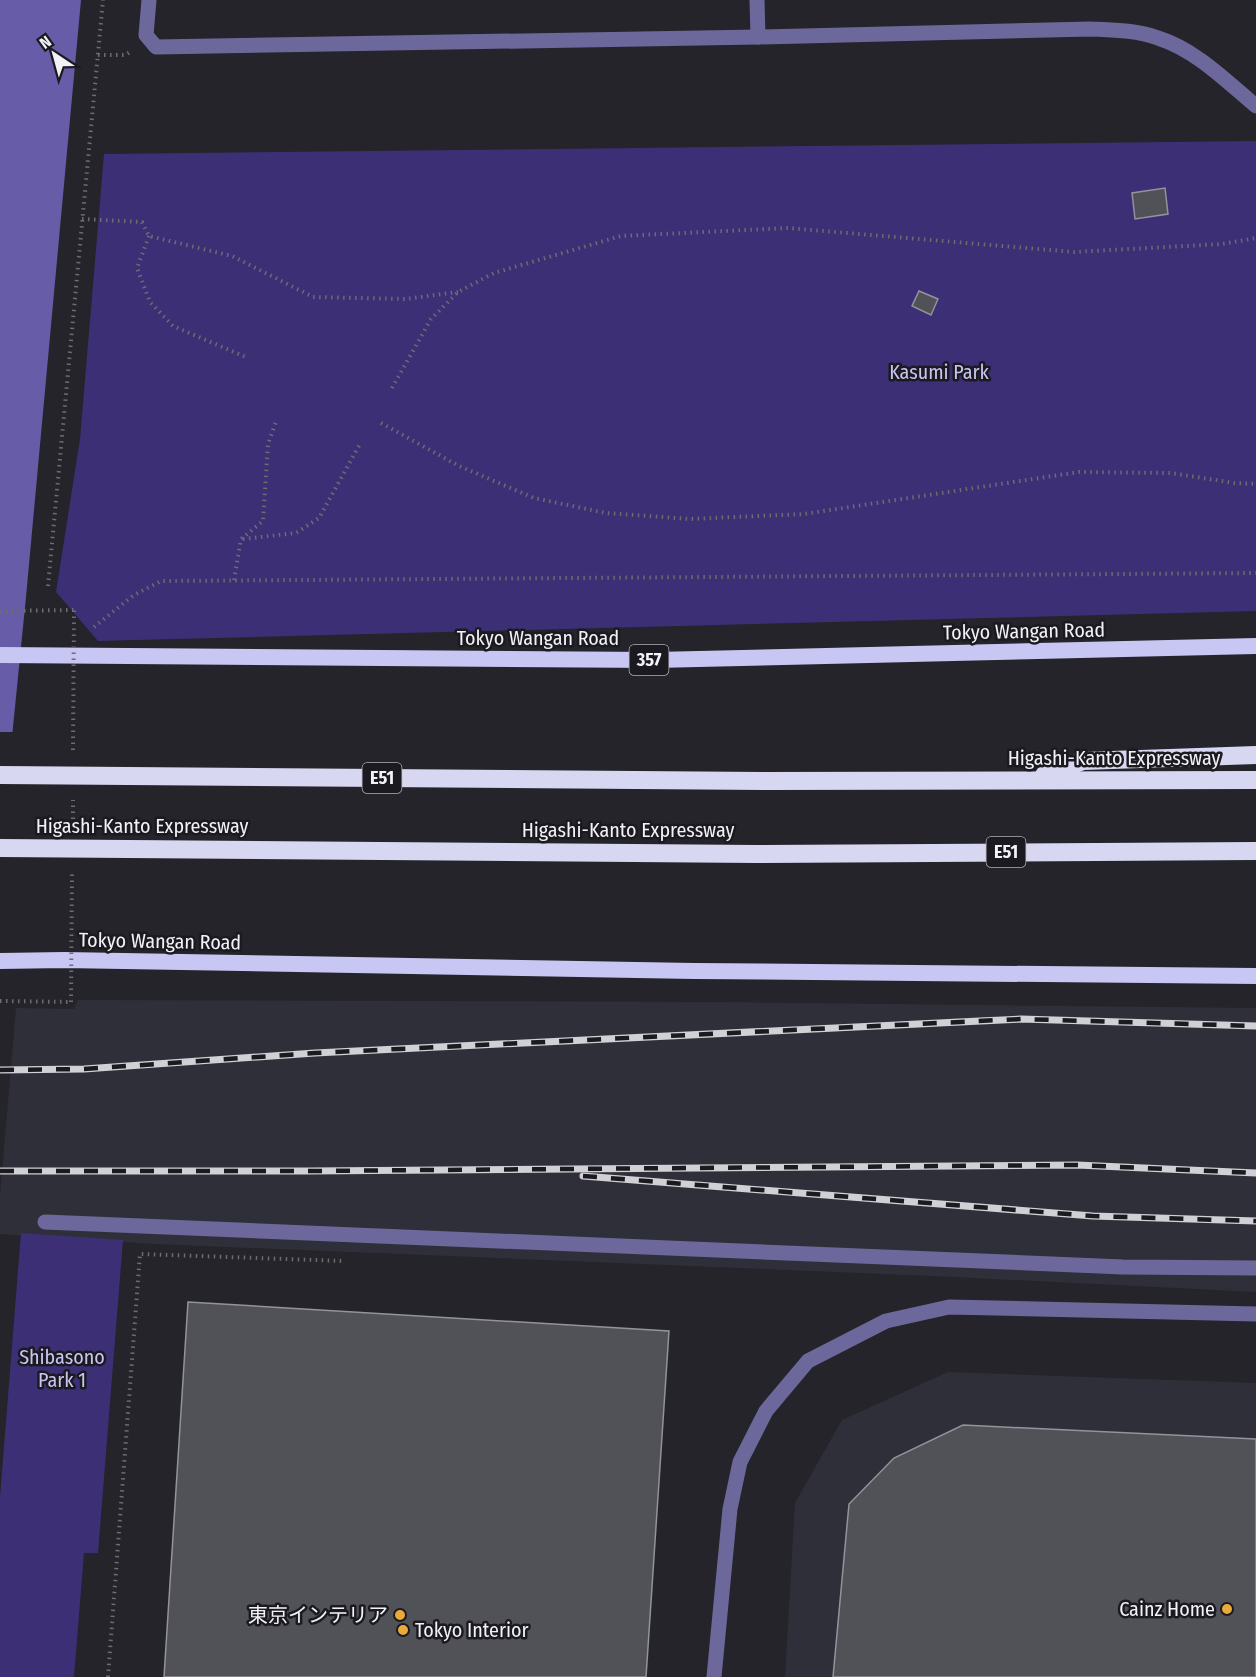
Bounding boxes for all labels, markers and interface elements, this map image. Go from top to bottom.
north arrow [24,24,84,84]
text: N [36,32,55,53]
park label: Kasumi Park [889,360,990,384]
street label: Tokyo Wangan Road [943,618,1105,644]
street label: Tokyo Wangan Road [457,626,619,650]
road number: 357 [630,645,668,675]
street label: Higashi-Kanto Expressway [1008,746,1220,770]
road number: E51 [362,763,401,793]
street label: Higashi-Kanto Expressway [36,814,248,838]
street label: Higashi-Kanto Expressway [522,818,734,842]
road number: E51 [986,837,1026,867]
street label: Tokyo Wangan Road [79,928,241,954]
park label: Shibasono Park 1 [19,1345,105,1392]
place label: Cainz Home [1119,1597,1215,1621]
marker: Cainz Home [1220,1602,1234,1616]
place label: 東京インテリア [248,1603,388,1627]
marker: 東京インテリア [393,1608,407,1622]
place label: Tokyo Interior [415,1618,528,1642]
marker: Tokyo Interior [396,1623,410,1637]

